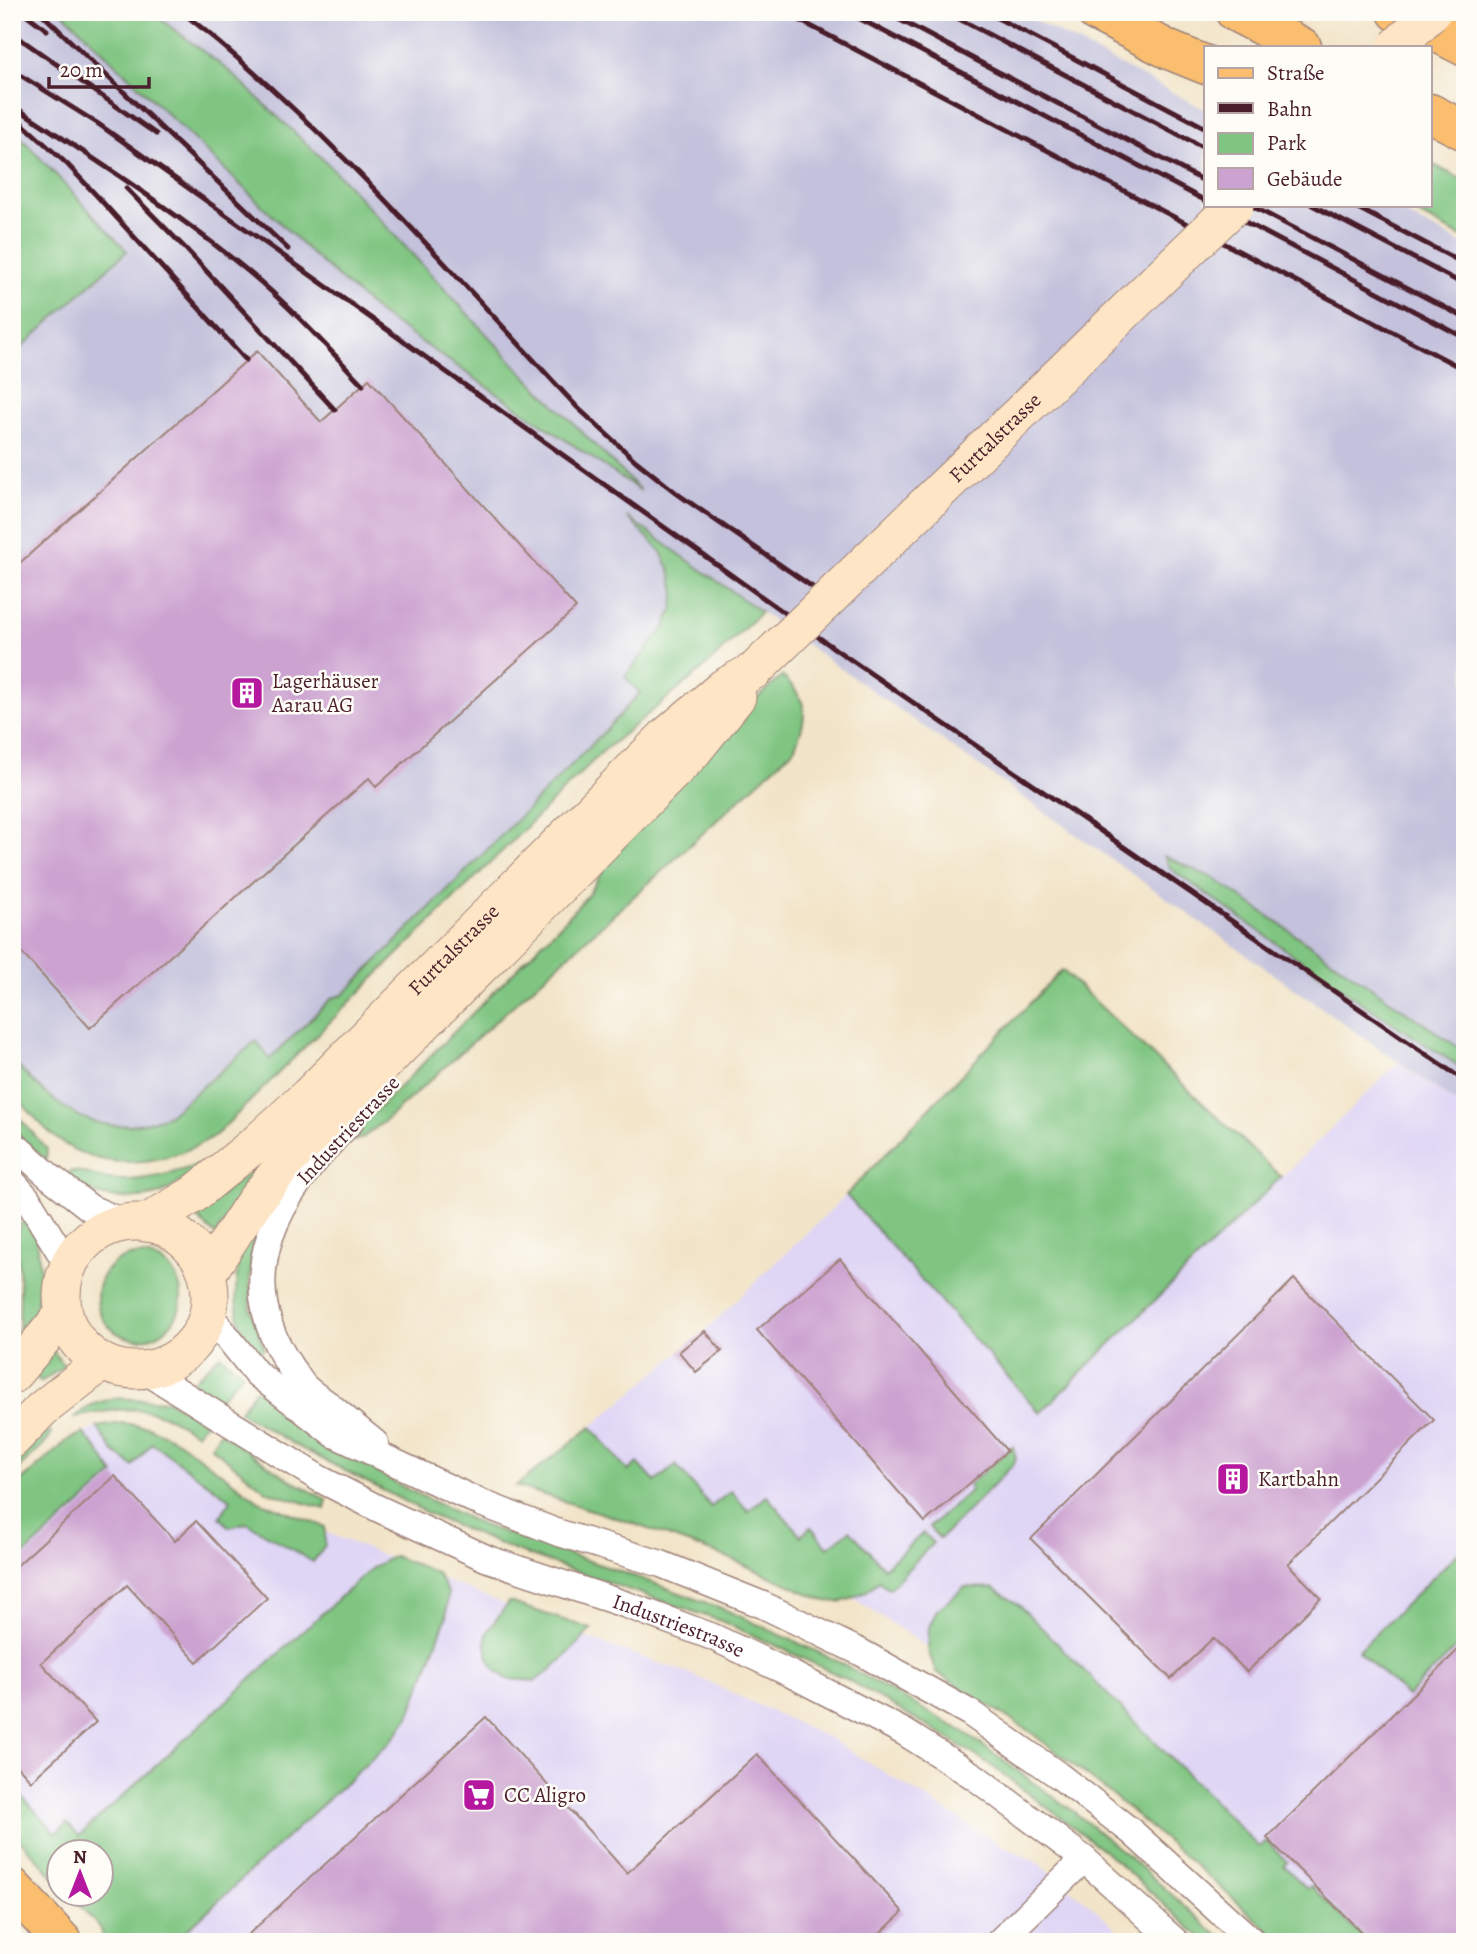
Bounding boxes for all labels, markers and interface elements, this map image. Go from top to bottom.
scale bar [49,46,149,90]
legend [1204,46,1432,206]
text: 20 m [60,56,103,84]
text: Straße [1267,59,1325,87]
text: Bahn [1267,95,1312,123]
text: Park [1267,129,1307,157]
text: Gebäude [1267,165,1343,193]
street label: Furttalstrasse [943,386,1047,489]
place label: Lagerhäuser Aarau AG [271,667,379,719]
building icon: Lagerhäuser Aarau AG [228,674,266,712]
street label: Furttalstrasse [402,898,505,1001]
street label: Industriestrasse [290,1069,406,1191]
building icon: Kartbahn [1214,1460,1252,1498]
place label: Kartbahn [1258,1465,1339,1493]
street label: Industriestrasse [609,1587,749,1664]
supermarket icon: CC Aligro [460,1776,498,1814]
place label: CC Aligro [504,1781,586,1809]
north arrow [46,1839,116,1909]
text: N [73,1844,87,1870]

